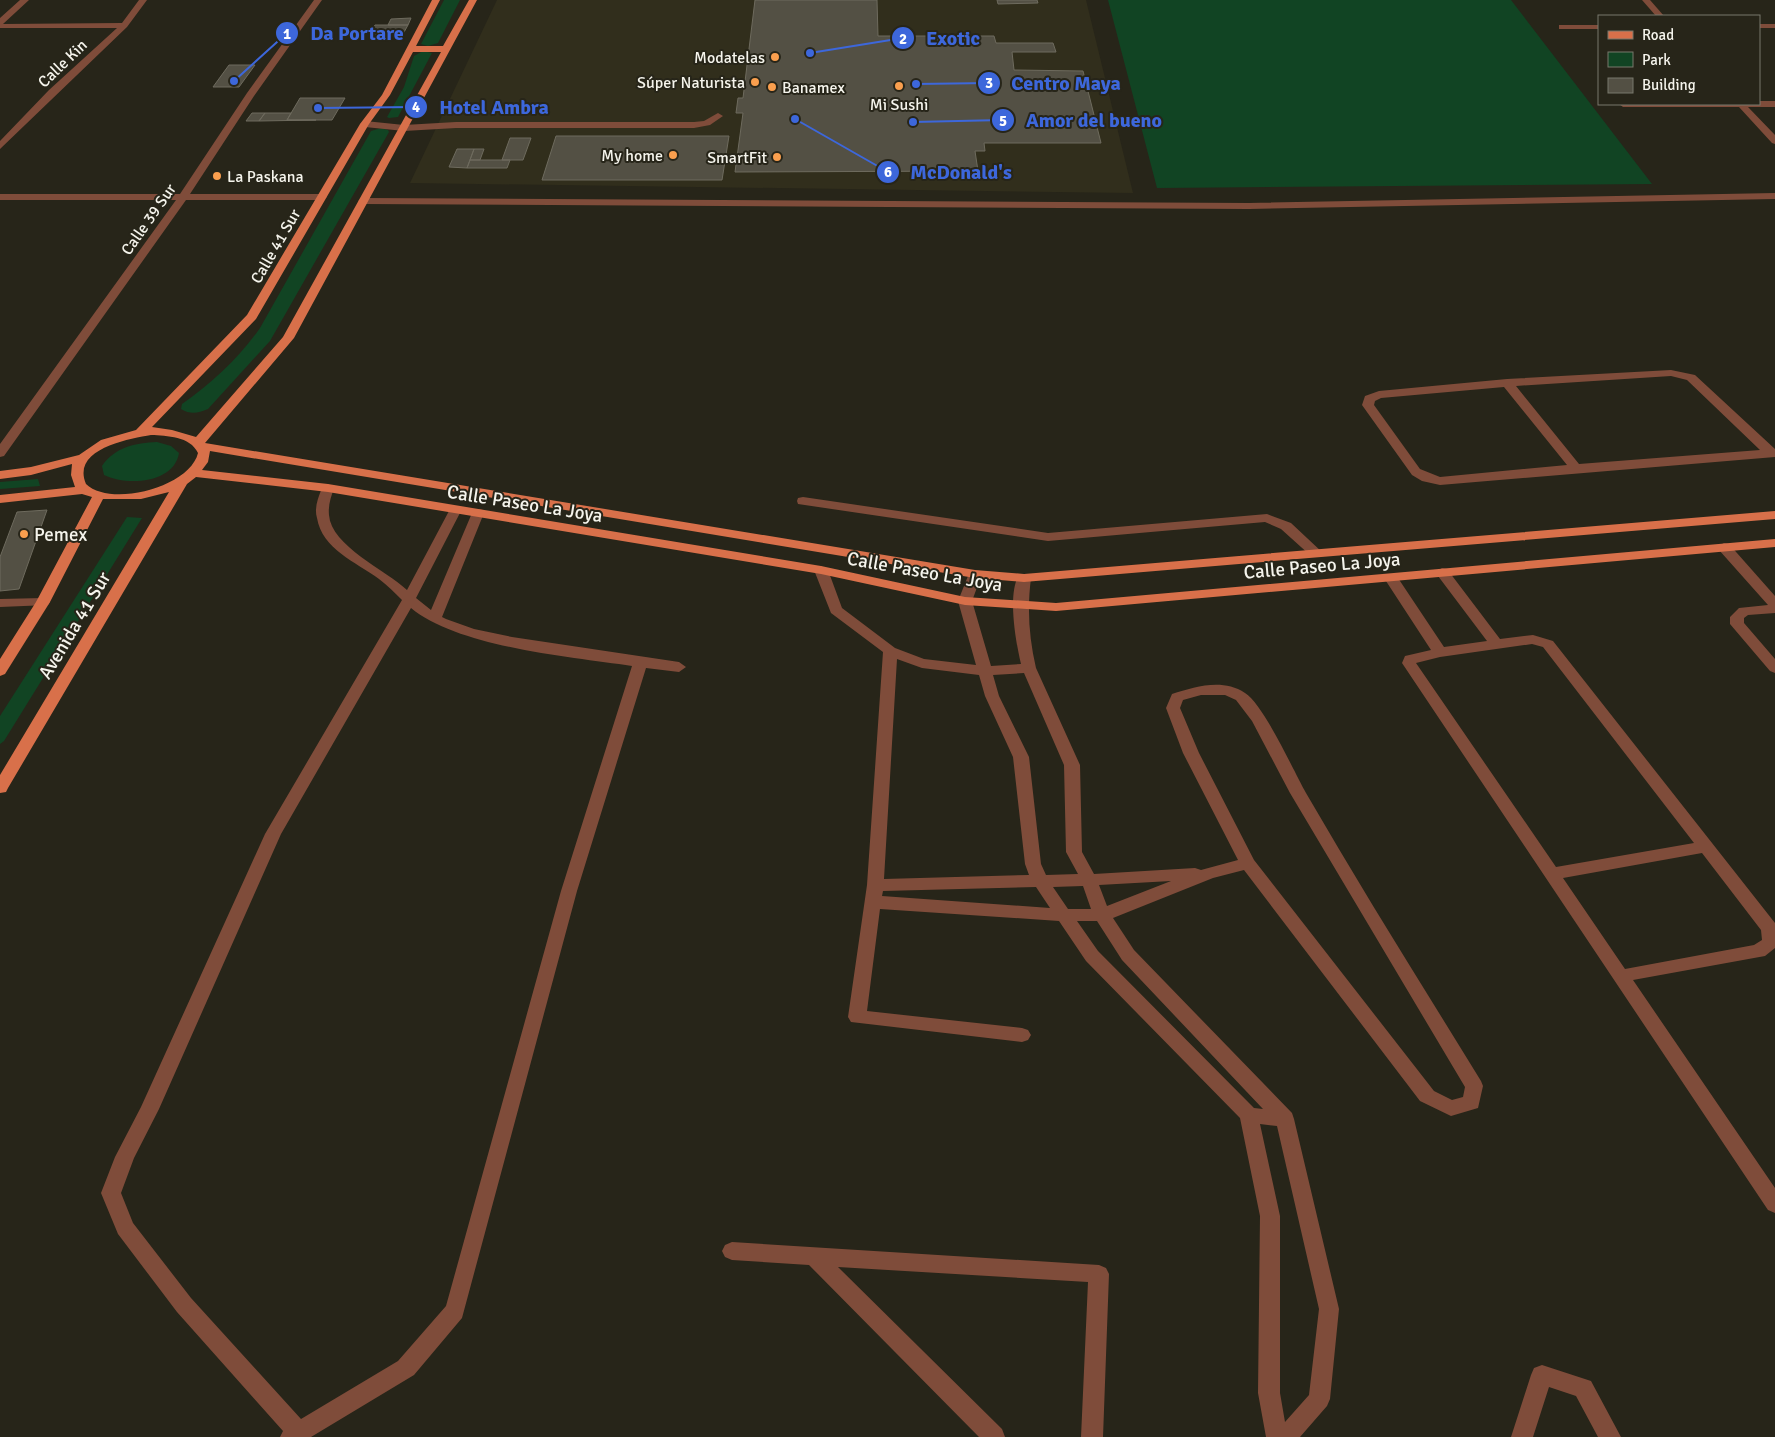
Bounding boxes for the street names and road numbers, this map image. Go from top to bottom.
street label: Calle Kin [34,35,92,92]
street label: Calle 39 Sur [117,180,181,259]
street label: Calle 41 Sur [247,206,305,287]
street label: Calle Paseo La Joya [445,480,604,528]
street label: Calle Paseo La Joya [845,547,1004,597]
street label: Calle Paseo La Joya [1243,547,1401,585]
street label: Avenida 41 Sur [33,567,116,684]

